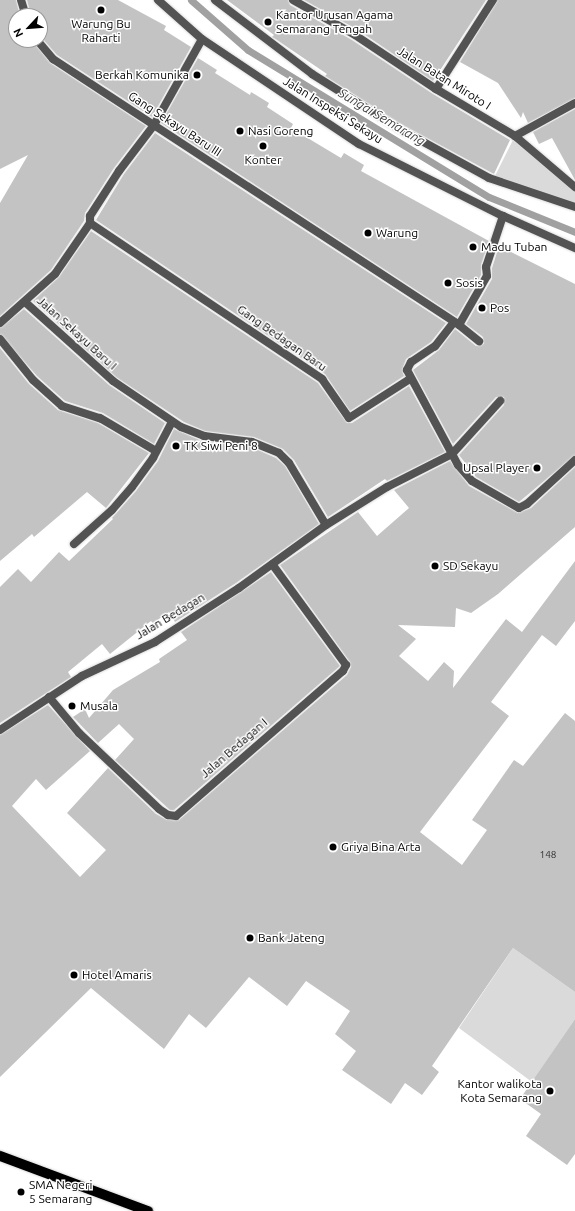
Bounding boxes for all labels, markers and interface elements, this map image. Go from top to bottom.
marker: Warung Bu Raharti [96,5,106,15]
north arrow [8,8,48,48]
place label: Kantor Urusan Agama Semarang Tengah [276,8,393,36]
place label: Warung Bu Raharti [71,17,131,45]
marker: Kantor Urusan Agama Semarang Tengah [263,17,273,27]
text: N [11,26,25,39]
street label: Jalan Batan Miroto I [395,43,493,113]
place label: Berkah Komunika [95,68,189,82]
marker: Berkah Komunika [192,70,202,80]
street label: Jalan Inspeksi Sekayu [281,74,385,146]
water label: Sungai Semarang [336,85,428,149]
street label: Gang Sekayu Baru III [126,88,224,160]
place label: Nasi Goreng [248,124,313,138]
marker: Nasi Goreng [235,126,245,136]
marker: Konter [258,141,268,151]
place label: Konter [245,153,281,167]
place label: Warung [376,226,418,240]
marker: Warung [363,228,373,238]
place label: Madu Tuban [481,240,547,254]
marker: Madu Tuban [468,242,478,252]
place label: Sosis [456,276,483,290]
marker: Sosis [443,278,453,288]
street label: Jalan Sekayu Baru I [34,293,120,373]
place label: Pos [490,301,509,315]
street label: Gang Bedagan Baru [234,302,330,374]
marker: Pos [477,303,487,313]
place label: TK Siwi Peni 8 [184,439,258,453]
marker: TK Siwi Peni 8 [171,441,181,451]
place label: Upsal Player [463,461,529,475]
marker: Upsal Player [532,463,542,473]
place label: SD Sekayu [443,559,498,573]
marker: SD Sekayu [430,561,440,571]
street label: Jalan Bedagan [133,590,207,642]
place label: Musala [80,699,118,713]
marker: Musala [67,701,77,711]
street label: Jalan Bedagan I [198,715,270,781]
place label: Griya Bina Arta [341,840,421,854]
marker: Griya Bina Arta [328,842,338,852]
house number: 148 [540,849,556,861]
place label: Bank Jateng [258,931,325,945]
marker: Bank Jateng [245,933,255,943]
place label: Hotel Amaris [82,968,152,982]
marker: Hotel Amaris [69,970,79,980]
place label: Kantor walikota Kota Semarang [457,1077,542,1105]
marker: Kantor walikota Kota Semarang [545,1086,555,1096]
place label: SMA Negeri 5 Semarang [29,1178,92,1206]
marker: SMA Negeri 5 Semarang [16,1187,26,1197]

